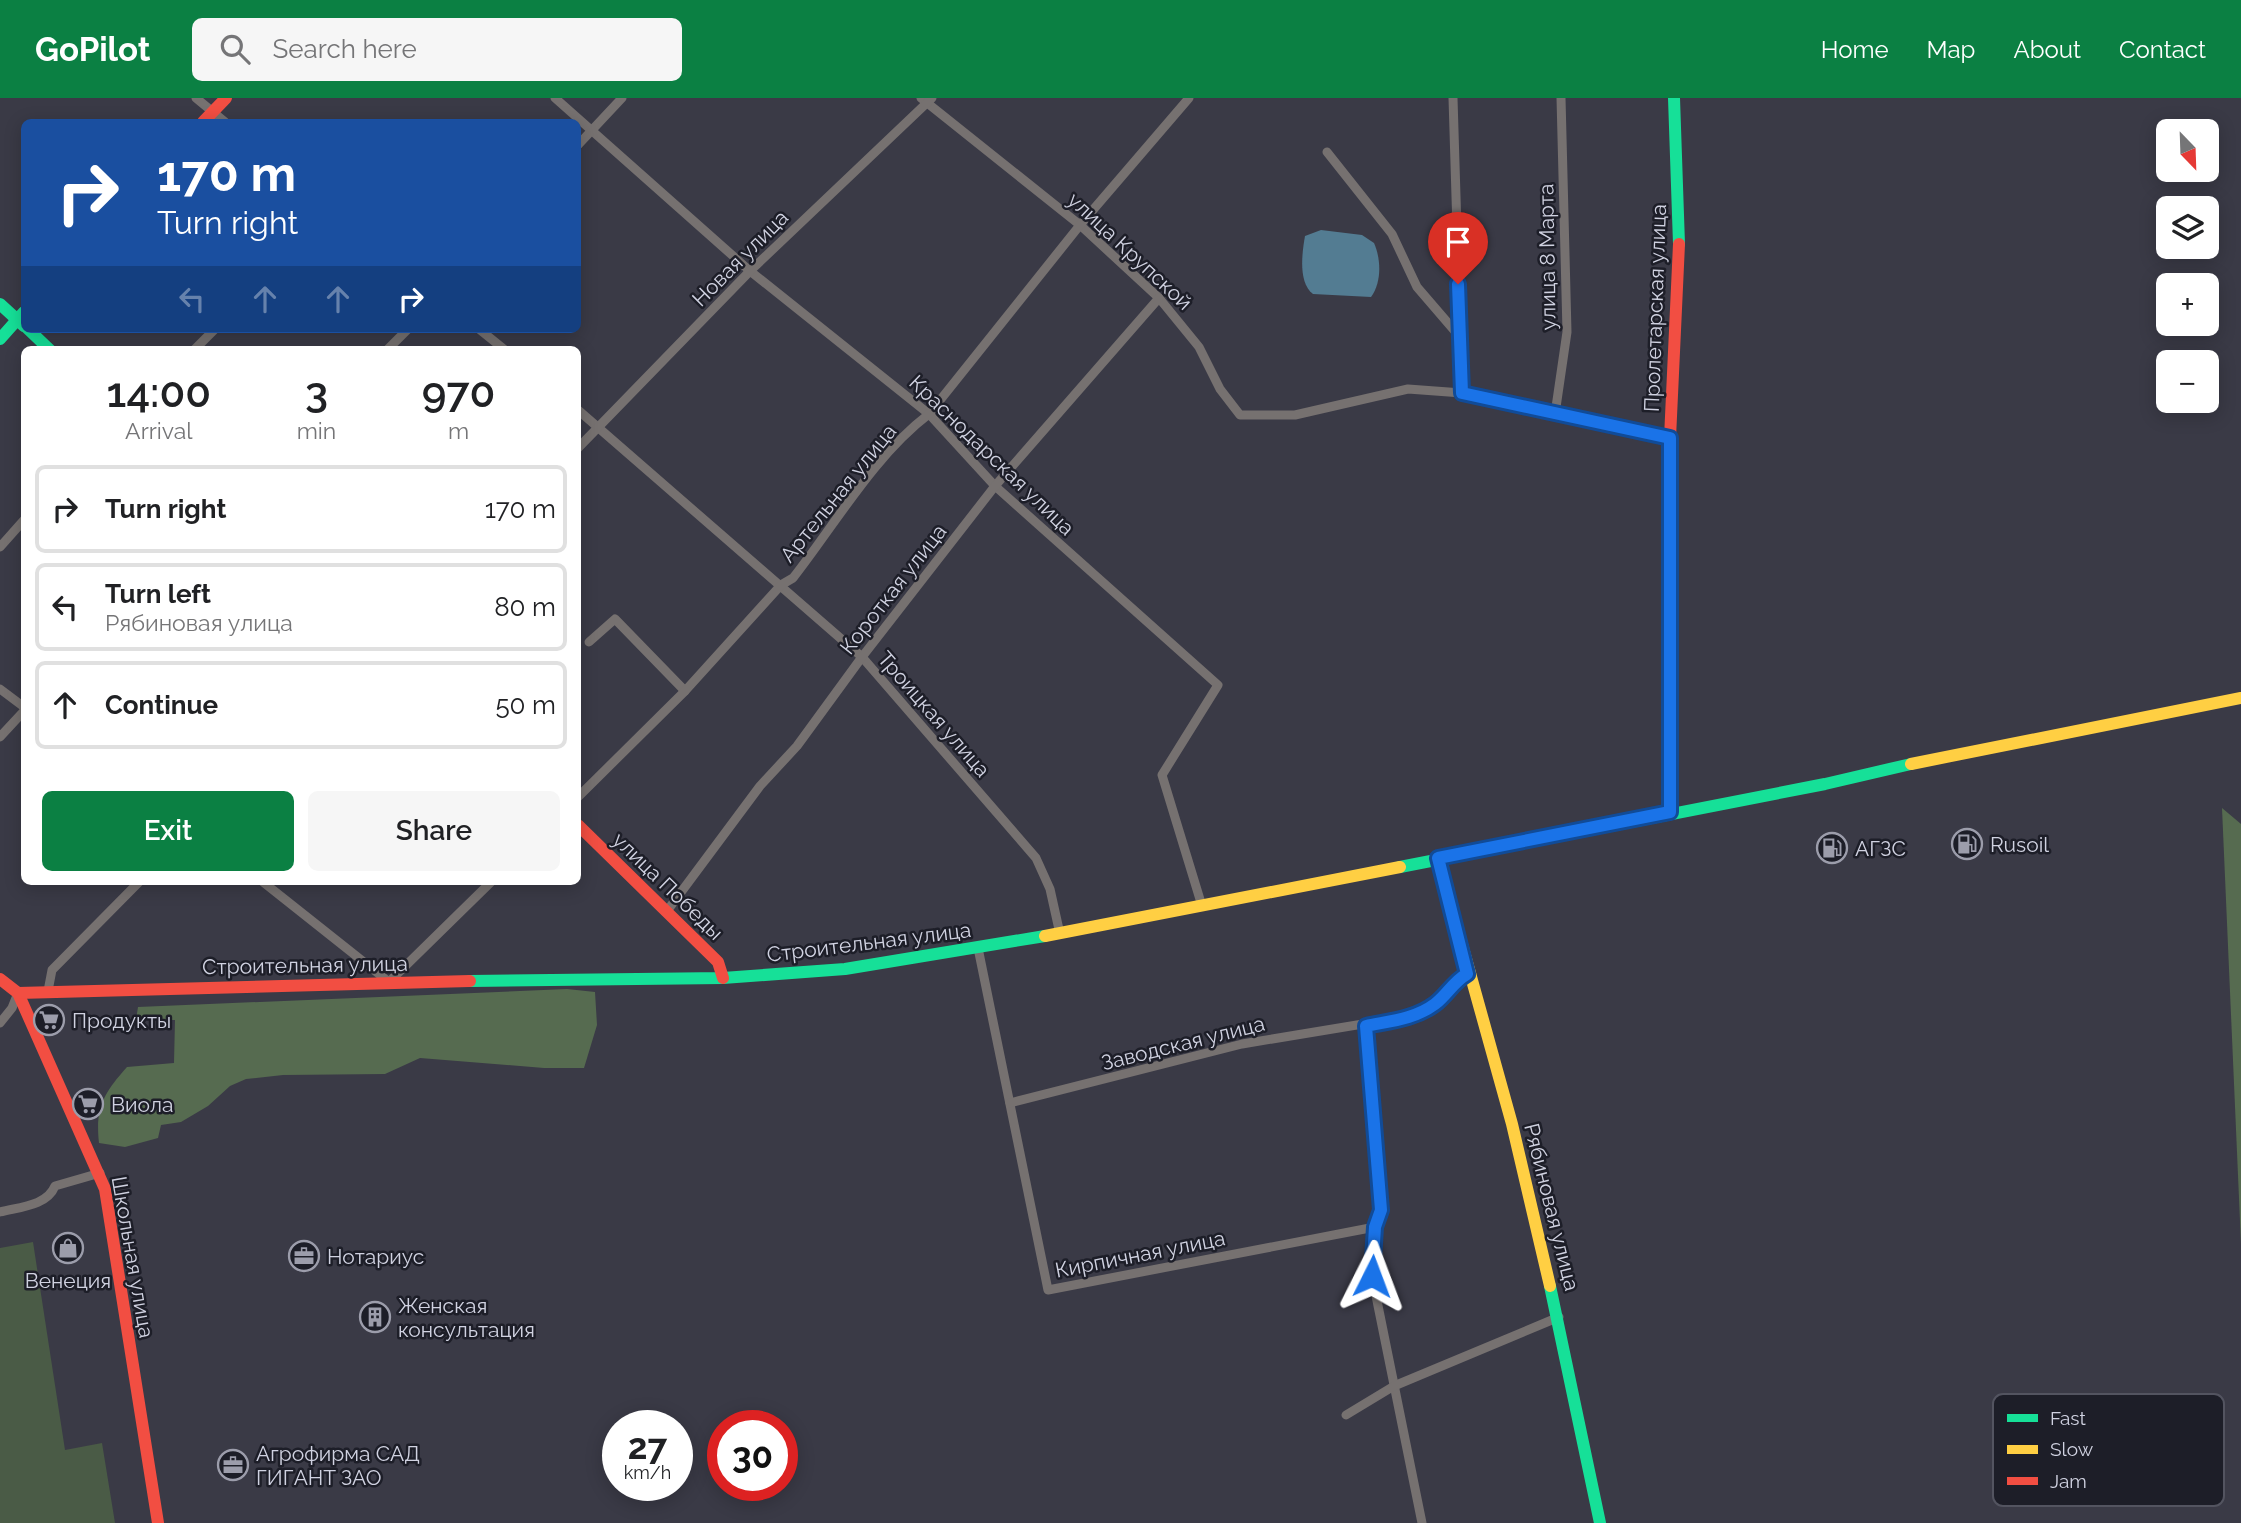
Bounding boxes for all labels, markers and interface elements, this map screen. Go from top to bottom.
search box [192,18,682,81]
text: GoPilot [35,30,150,69]
icon: search [216,30,254,68]
text: Search here [272,34,417,64]
text: Home [1821,35,1889,64]
text: Map [1927,35,1975,64]
text: About [2013,35,2081,64]
text: Contact [2119,35,2206,64]
north arrow [2156,119,2219,182]
map controls [2156,119,2219,413]
text: 170 m [157,145,296,202]
icon: right [42,147,133,238]
street label: улица 8 Марта [1533,183,1561,331]
street label: улица Крупской [1063,187,1197,315]
button: layers [2156,196,2219,259]
text: Turn right [157,204,298,241]
street label: Пролетарская улица [1639,204,1671,412]
street label: Новая улица [687,205,793,311]
pin [1428,212,1488,284]
icon: arrive [1439,223,1477,261]
button: + [2156,273,2219,336]
icon: left [173,280,211,318]
icon: ahead [246,280,284,318]
icon: ahead [319,280,357,318]
icon: right [392,280,430,318]
button: − [2156,350,2219,413]
text: 14:00 [107,368,211,417]
text: 3 [305,368,328,417]
text: 970 [422,368,495,417]
street label: Краснодарская улица [904,370,1080,540]
text: Arrival [125,417,193,444]
text: min [297,417,336,444]
text: m [448,417,469,444]
street label: Артельная улица [775,419,901,567]
icon: right [46,490,84,528]
text: Turn right [105,494,226,524]
text: 170 m [485,494,556,524]
street label: Короткая улица [835,519,951,659]
text: Turn left [105,579,211,609]
icon: left [46,588,84,626]
text: 80 m [494,592,556,622]
text: Рябиновая улица [105,609,293,636]
street label: Троицкая улица [873,646,995,782]
icon: ahead [46,686,84,724]
text: Continue [105,690,218,720]
text: 50 m [495,690,556,720]
button: Exit [42,791,294,871]
button: Share [308,791,560,871]
street label: улица Победы [608,827,728,945]
fuel station icon: Rusoil [1950,827,1984,861]
fuel station icon: АГЗС [1815,831,1849,865]
place label: Rusoil [1990,832,2049,857]
place label: АГЗС [1855,836,1906,861]
street label: Строительная улица [765,917,973,967]
street label: Строительная улица [202,951,408,979]
supermarket icon: Продукты [32,1003,66,1037]
place label: Продукты [72,1008,171,1033]
street label: Заводская улица [1099,1011,1267,1075]
supermarket icon: Виола [71,1087,105,1121]
place label: Виола [111,1092,173,1117]
street label: Рябиновая улица [1519,1121,1585,1293]
street label: Школьная улица [106,1174,160,1340]
street label: Кирпичная улица [1053,1225,1227,1283]
shop icon: Венеция [51,1231,85,1265]
office icon: Нотариус [287,1239,321,1273]
position arrow [1335,1239,1409,1313]
place label: Нотариус [327,1244,424,1269]
place label: Венеция [25,1268,111,1293]
place label: Женская консультация [398,1293,535,1342]
building icon: Женская консультация [358,1300,392,1334]
legend [1993,1394,2224,1506]
text: Fast [2050,1407,2086,1429]
speed limit sign: 30 [707,1410,798,1501]
text: 27 [628,1426,667,1467]
text: Slow [2050,1438,2094,1460]
place label: Агрофирма САД ГИГАНТ ЗАО [256,1441,420,1490]
office icon: Агрофирма САД ГИГАНТ ЗАО [216,1448,250,1482]
text: km/h [624,1462,671,1483]
text: Jam [2050,1470,2087,1492]

